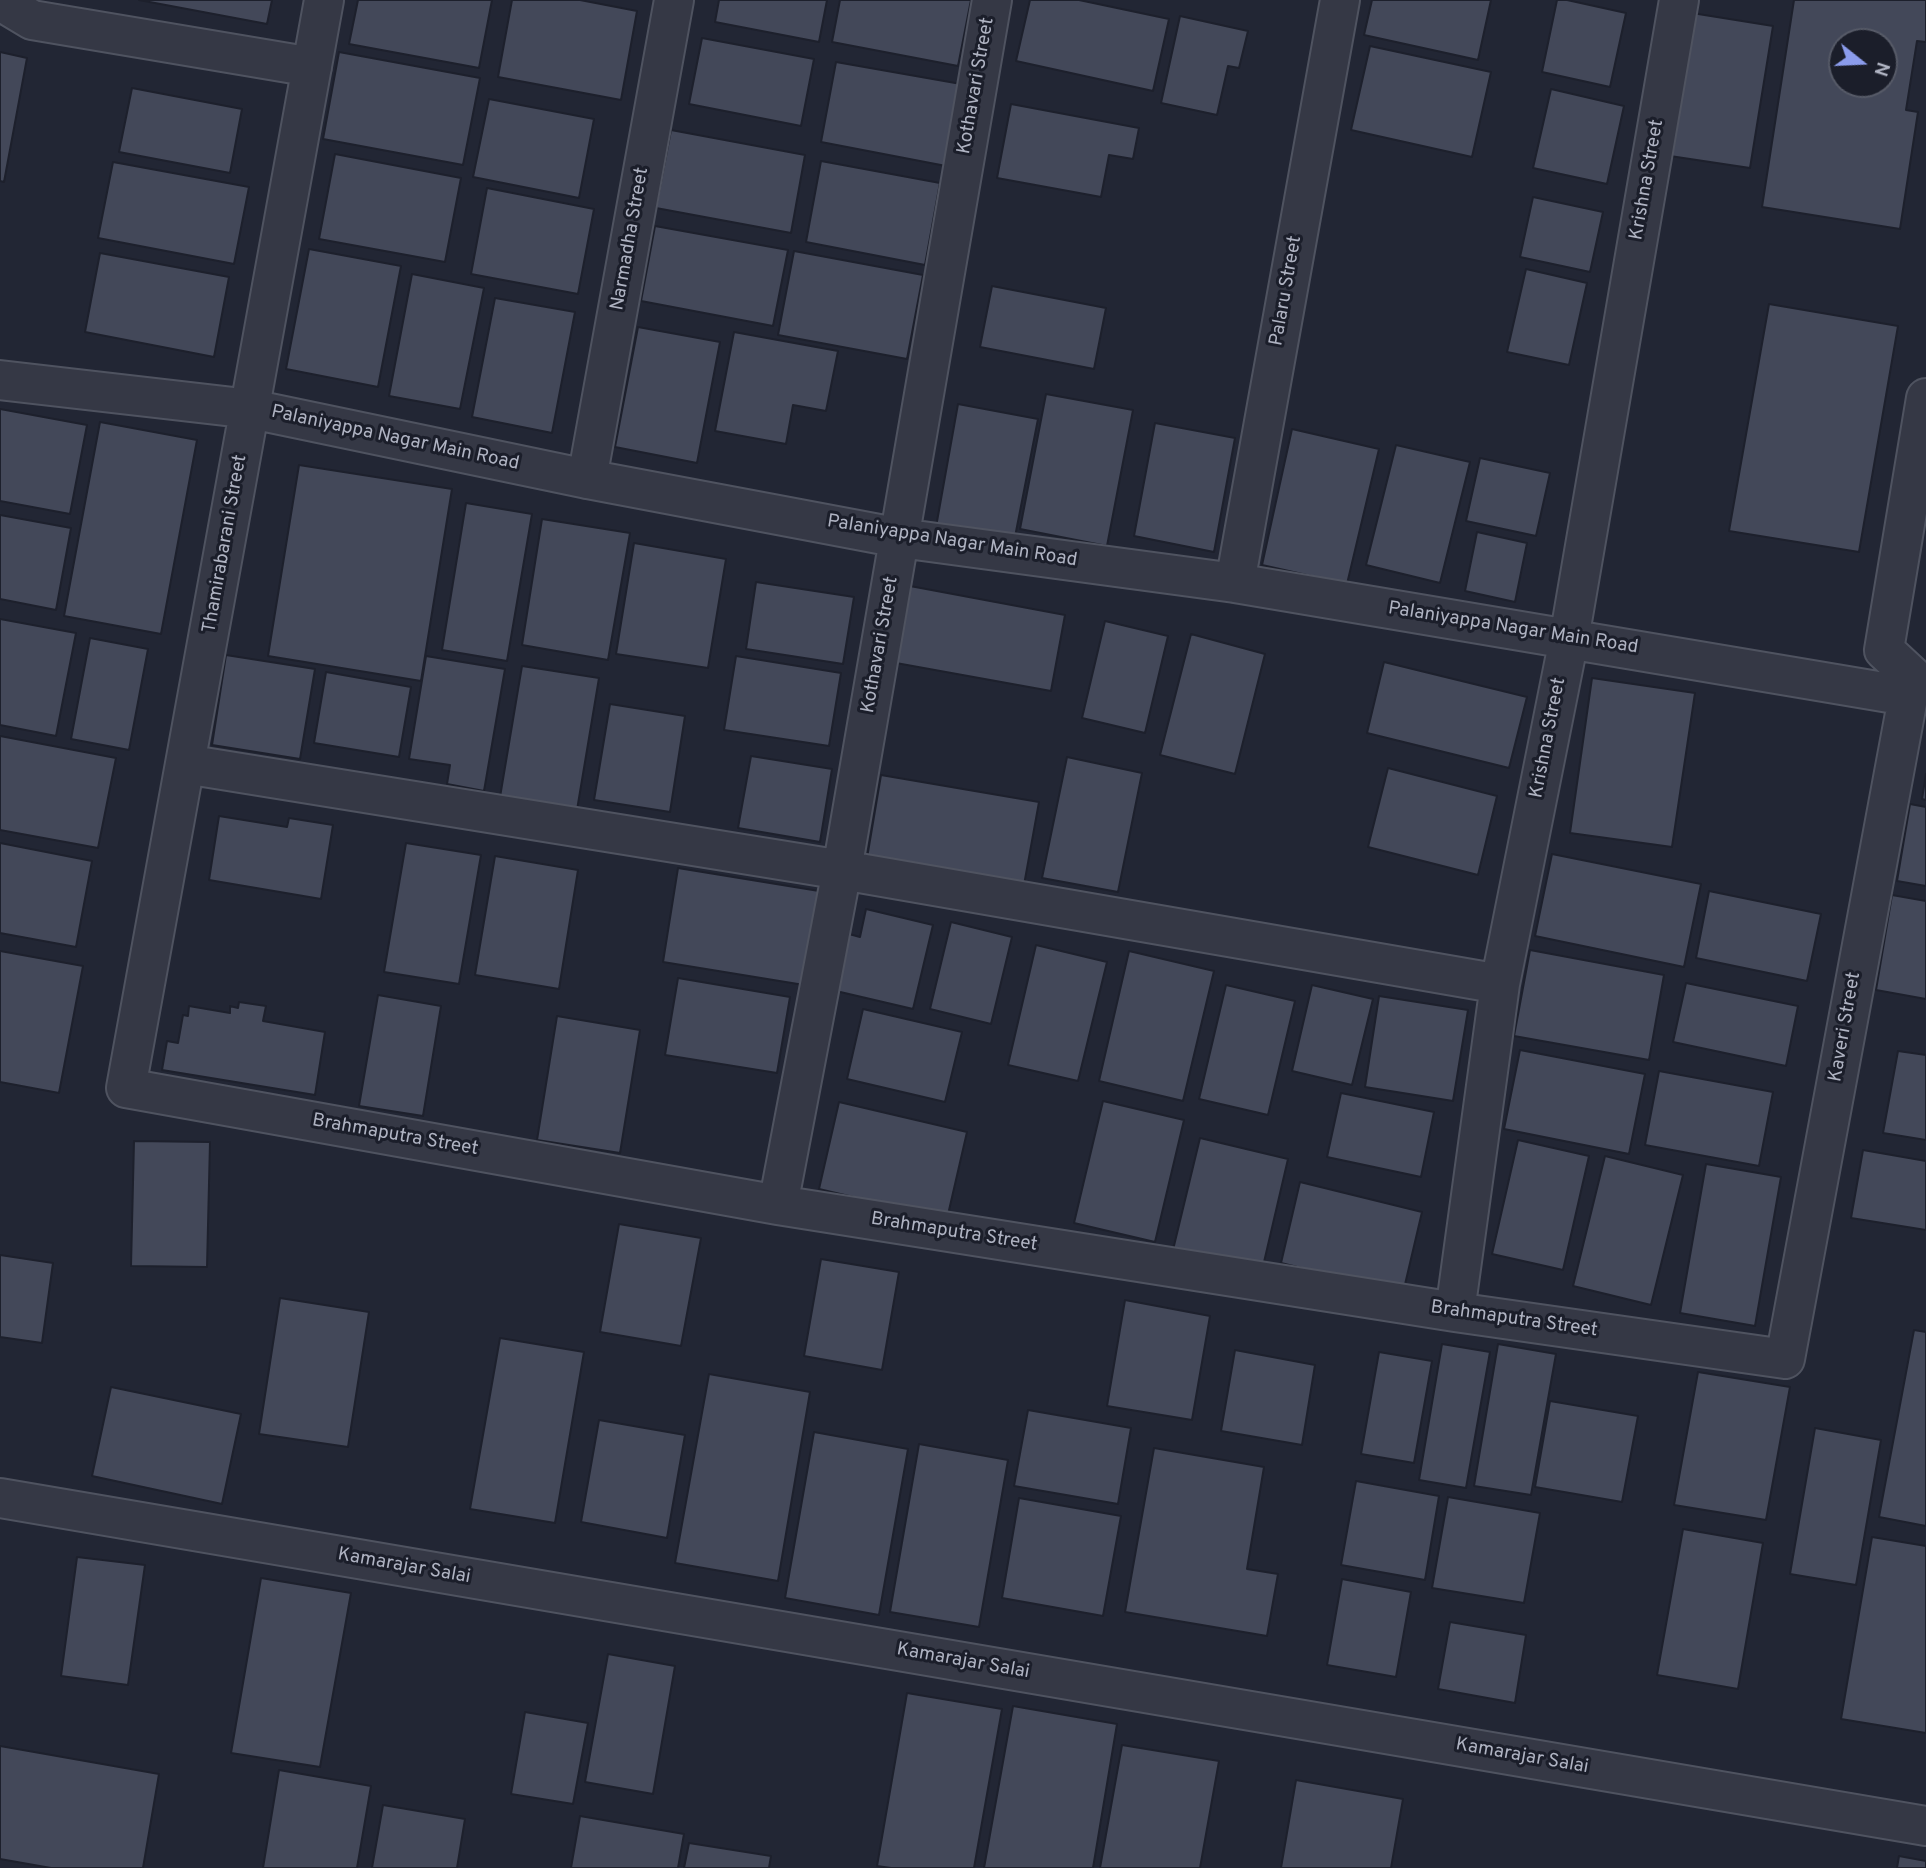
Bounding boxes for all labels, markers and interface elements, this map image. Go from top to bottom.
street label: Kothavari Street [954,16,1000,156]
north arrow [1828,28,1898,98]
text: N [1868,59,1895,79]
street label: Krishna Street [1626,118,1670,242]
street label: Narmadha Street [607,166,655,312]
street label: Palaru Street [1266,234,1308,348]
street label: Palaniyappa Nagar Main Road [269,402,521,476]
street label: Thamirabarani Street [199,453,253,635]
street label: Palaniyappa Nagar Main Road [825,511,1079,573]
street label: Kothavari Street [858,575,904,715]
street label: Palaniyappa Nagar Main Road [1386,598,1640,660]
street label: Krishna Street [1526,676,1572,800]
street label: Kaveri Street [1825,970,1867,1084]
street label: Brahmaputra Street [310,1110,480,1162]
street label: Brahmaputra Street [869,1209,1039,1257]
street label: Brahmaputra Street [1429,1297,1599,1343]
street label: Kamarajar Salai [336,1544,472,1590]
street label: Kamarajar Salai [895,1639,1031,1685]
street label: Kamarajar Salai [1454,1734,1590,1780]

